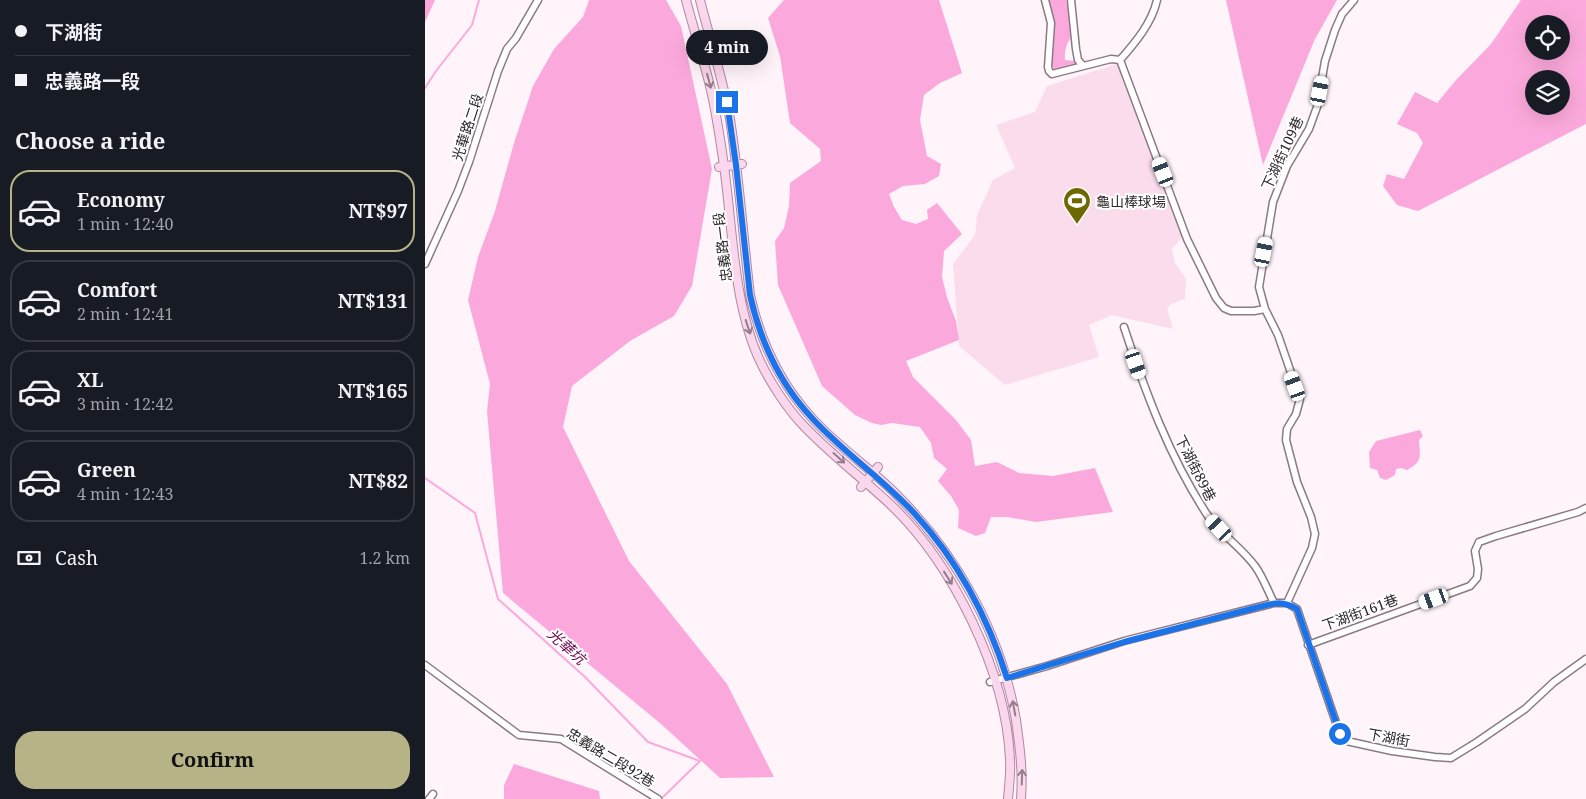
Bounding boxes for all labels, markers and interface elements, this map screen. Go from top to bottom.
map controls [1525,15,1570,115]
button: locate [1525,15,1570,60]
text: 下湖街 [45,19,102,45]
callout: 4 min [686,29,768,64]
text: 4 min [704,36,750,58]
text: 忠義路一段 [45,68,140,94]
button: layers [1525,70,1570,115]
one-way arrow [704,72,714,88]
car [1309,75,1330,107]
street label: 光華路二段 [447,91,487,163]
route end [716,91,738,113]
street label: 下湖街109巷 [1257,113,1307,193]
text: Choose a ride [15,125,165,155]
car [1150,155,1175,189]
sports icon: 龜山棒球場 [1062,186,1092,225]
text: Economy [77,187,165,213]
icon: car [17,189,62,234]
place label: 龜山棒球場 [1096,192,1166,211]
text: NT$97 [348,198,408,224]
street label: 忠義路一段 [708,211,736,283]
text: 1 min · 12:40 [77,213,173,235]
car [1253,236,1274,268]
text: Comfort [77,277,157,303]
icon: car [17,279,62,324]
text: NT$131 [338,288,408,314]
text: 2 min · 12:41 [77,303,173,325]
one-way arrow [744,319,753,335]
car [1124,347,1147,381]
text: XL [77,367,103,393]
icon: car [17,369,62,414]
car [1282,369,1307,403]
text: NT$165 [338,378,408,404]
text: 3 min · 12:42 [77,393,173,415]
street label: 下湖街89巷 [1171,432,1221,504]
one-way arrow [833,453,846,464]
text: Green [77,457,136,483]
icon: car [17,459,62,504]
text: NT$82 [348,468,408,494]
text: 4 min · 12:43 [77,483,173,505]
car [1203,512,1234,544]
icon: cash [15,544,43,572]
text: Cash [55,545,98,571]
text: 1.2 km [359,547,410,569]
one-way arrow [943,571,953,585]
car [1417,587,1450,611]
street label: 下湖街161巷 [1319,589,1401,635]
water label: 光華坑 [544,624,592,670]
one-way arrow [1008,700,1018,716]
street label: 忠義路二段92巷 [563,723,659,791]
route start [1329,723,1351,745]
street label: 下湖街 [1367,724,1411,750]
button: Confirm [15,731,410,789]
one-way arrow [1017,770,1027,786]

